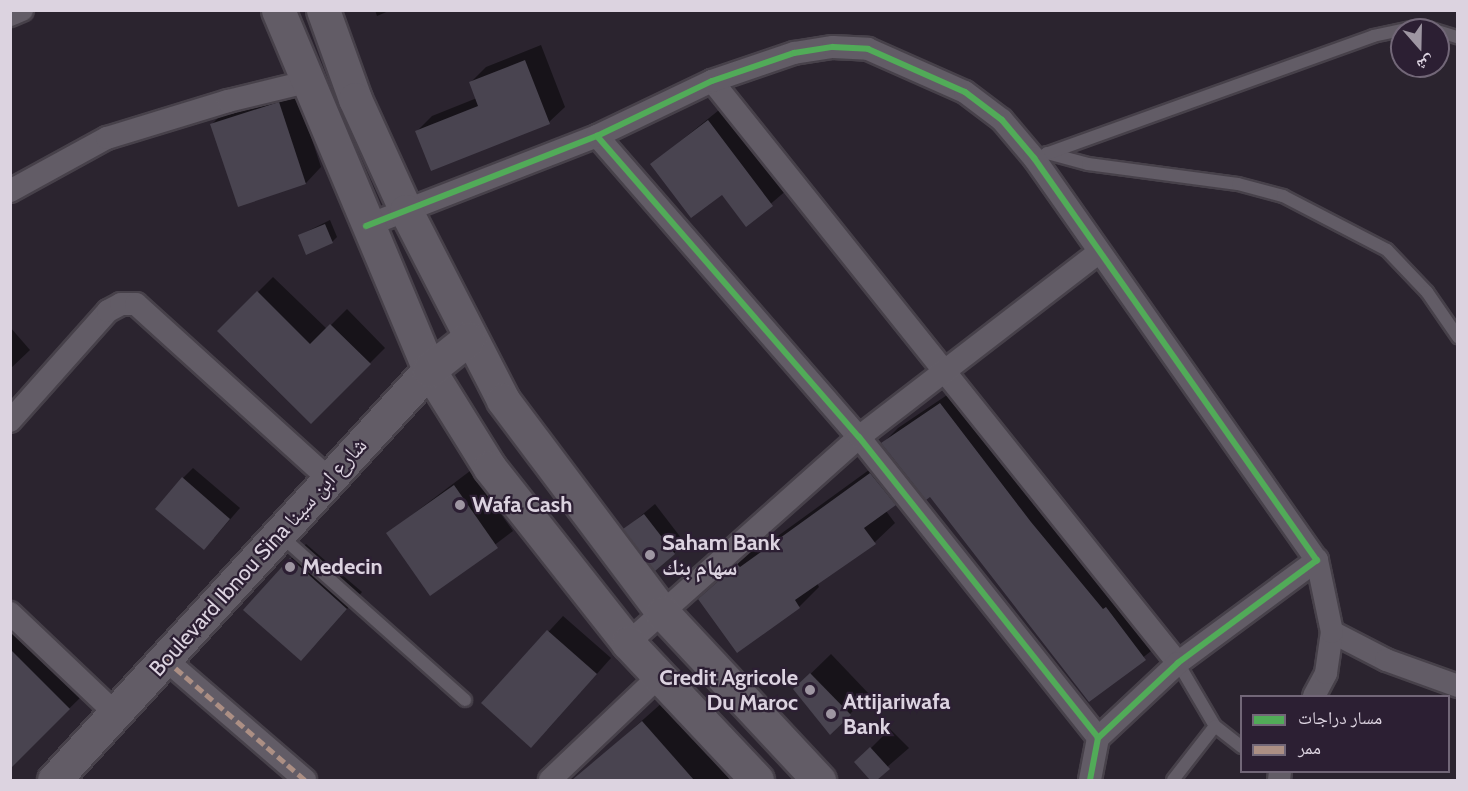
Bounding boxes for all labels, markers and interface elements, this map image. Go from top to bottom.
north arrow [1390,18,1450,78]
text: ش [1414,52,1437,75]
street label: Boulevard Ibnou Sina شارع ابن سينا [144,432,372,682]
place label: Wafa Cash [472,492,572,518]
marker: Wafa Cash [453,498,467,512]
place label: Saham Bank سهام بنك [662,529,780,580]
marker: Saham Bank سهام بنك [643,548,657,562]
place label: Medecin [302,554,383,580]
marker: Medecin [283,560,297,574]
place label: Credit Agricole Du Maroc [659,664,798,716]
marker: Credit Agricole Du Maroc [803,683,817,697]
place label: Attijariwafa Bank [843,688,950,740]
legend [1240,695,1450,773]
marker: Attijariwafa Bank [824,707,838,721]
text: مسار دراجات [1298,707,1382,729]
text: ممر [1298,737,1321,759]

